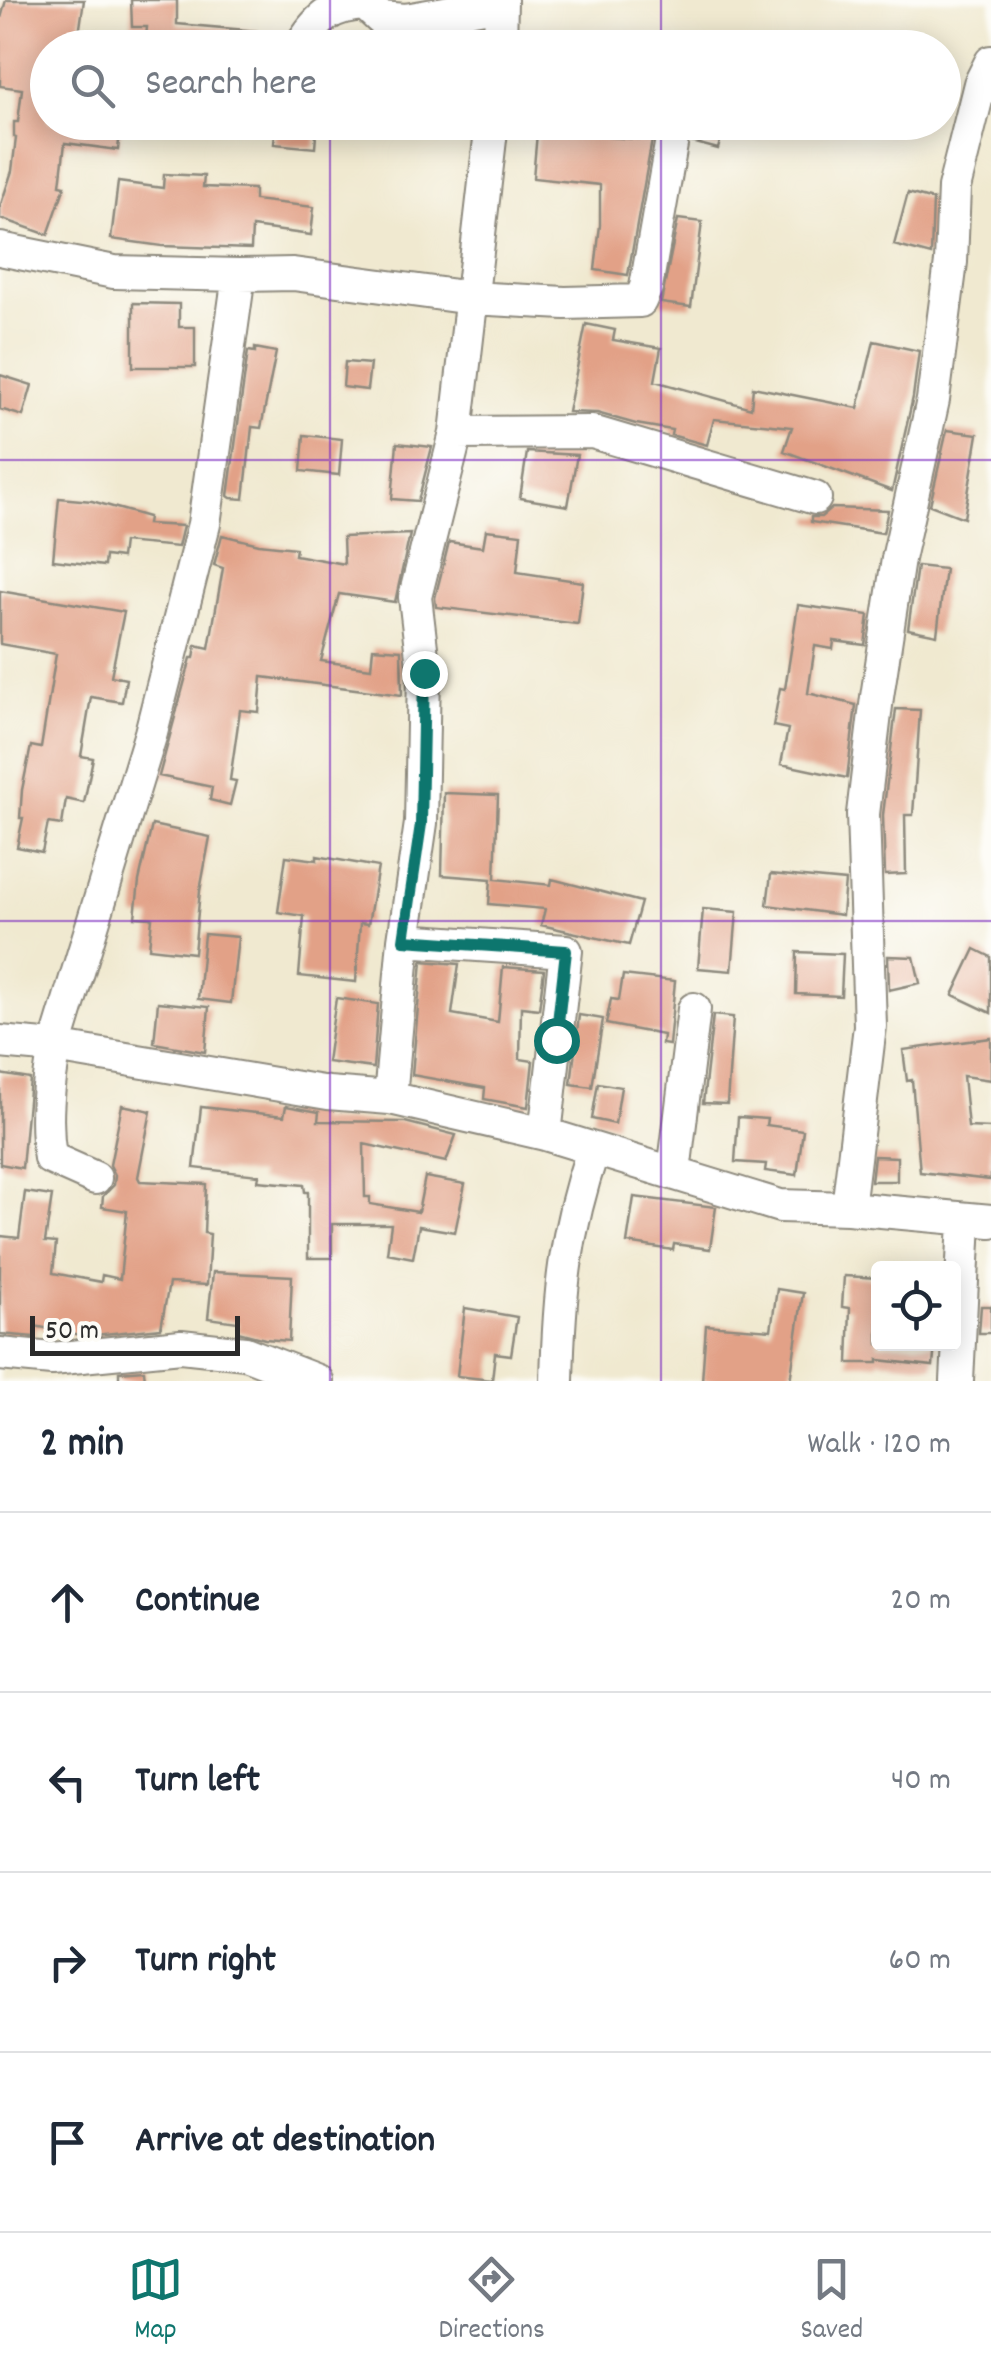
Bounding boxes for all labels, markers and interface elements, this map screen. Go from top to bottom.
search box [30,30,961,140]
icon: search [65,58,120,113]
text: Search here [145,58,317,113]
route end [402,651,448,697]
route start [534,1018,580,1064]
map controls [871,1261,961,1351]
button: locate [871,1261,961,1351]
scale bar [30,1311,240,1356]
text: 50 m [45,1313,99,1353]
text: 2 min [40,1416,124,1476]
text: Walk · 120 m [807,1423,951,1469]
icon: ahead [40,1575,95,1630]
text: Continue [135,1575,260,1630]
text: 20 m [890,1579,951,1625]
icon: left [40,1755,95,1810]
text: Turn left [135,1755,260,1810]
text: 40 m [891,1759,951,1805]
icon: right [40,1935,95,1990]
text: Turn right [135,1935,276,1990]
text: 60 m [889,1939,951,1985]
icon: arrive [40,2115,95,2170]
text: Arrive at destination [135,2115,435,2170]
tab: Map [128,2252,183,2352]
tab: Directions [439,2252,545,2352]
tab: Saved [801,2252,863,2352]

